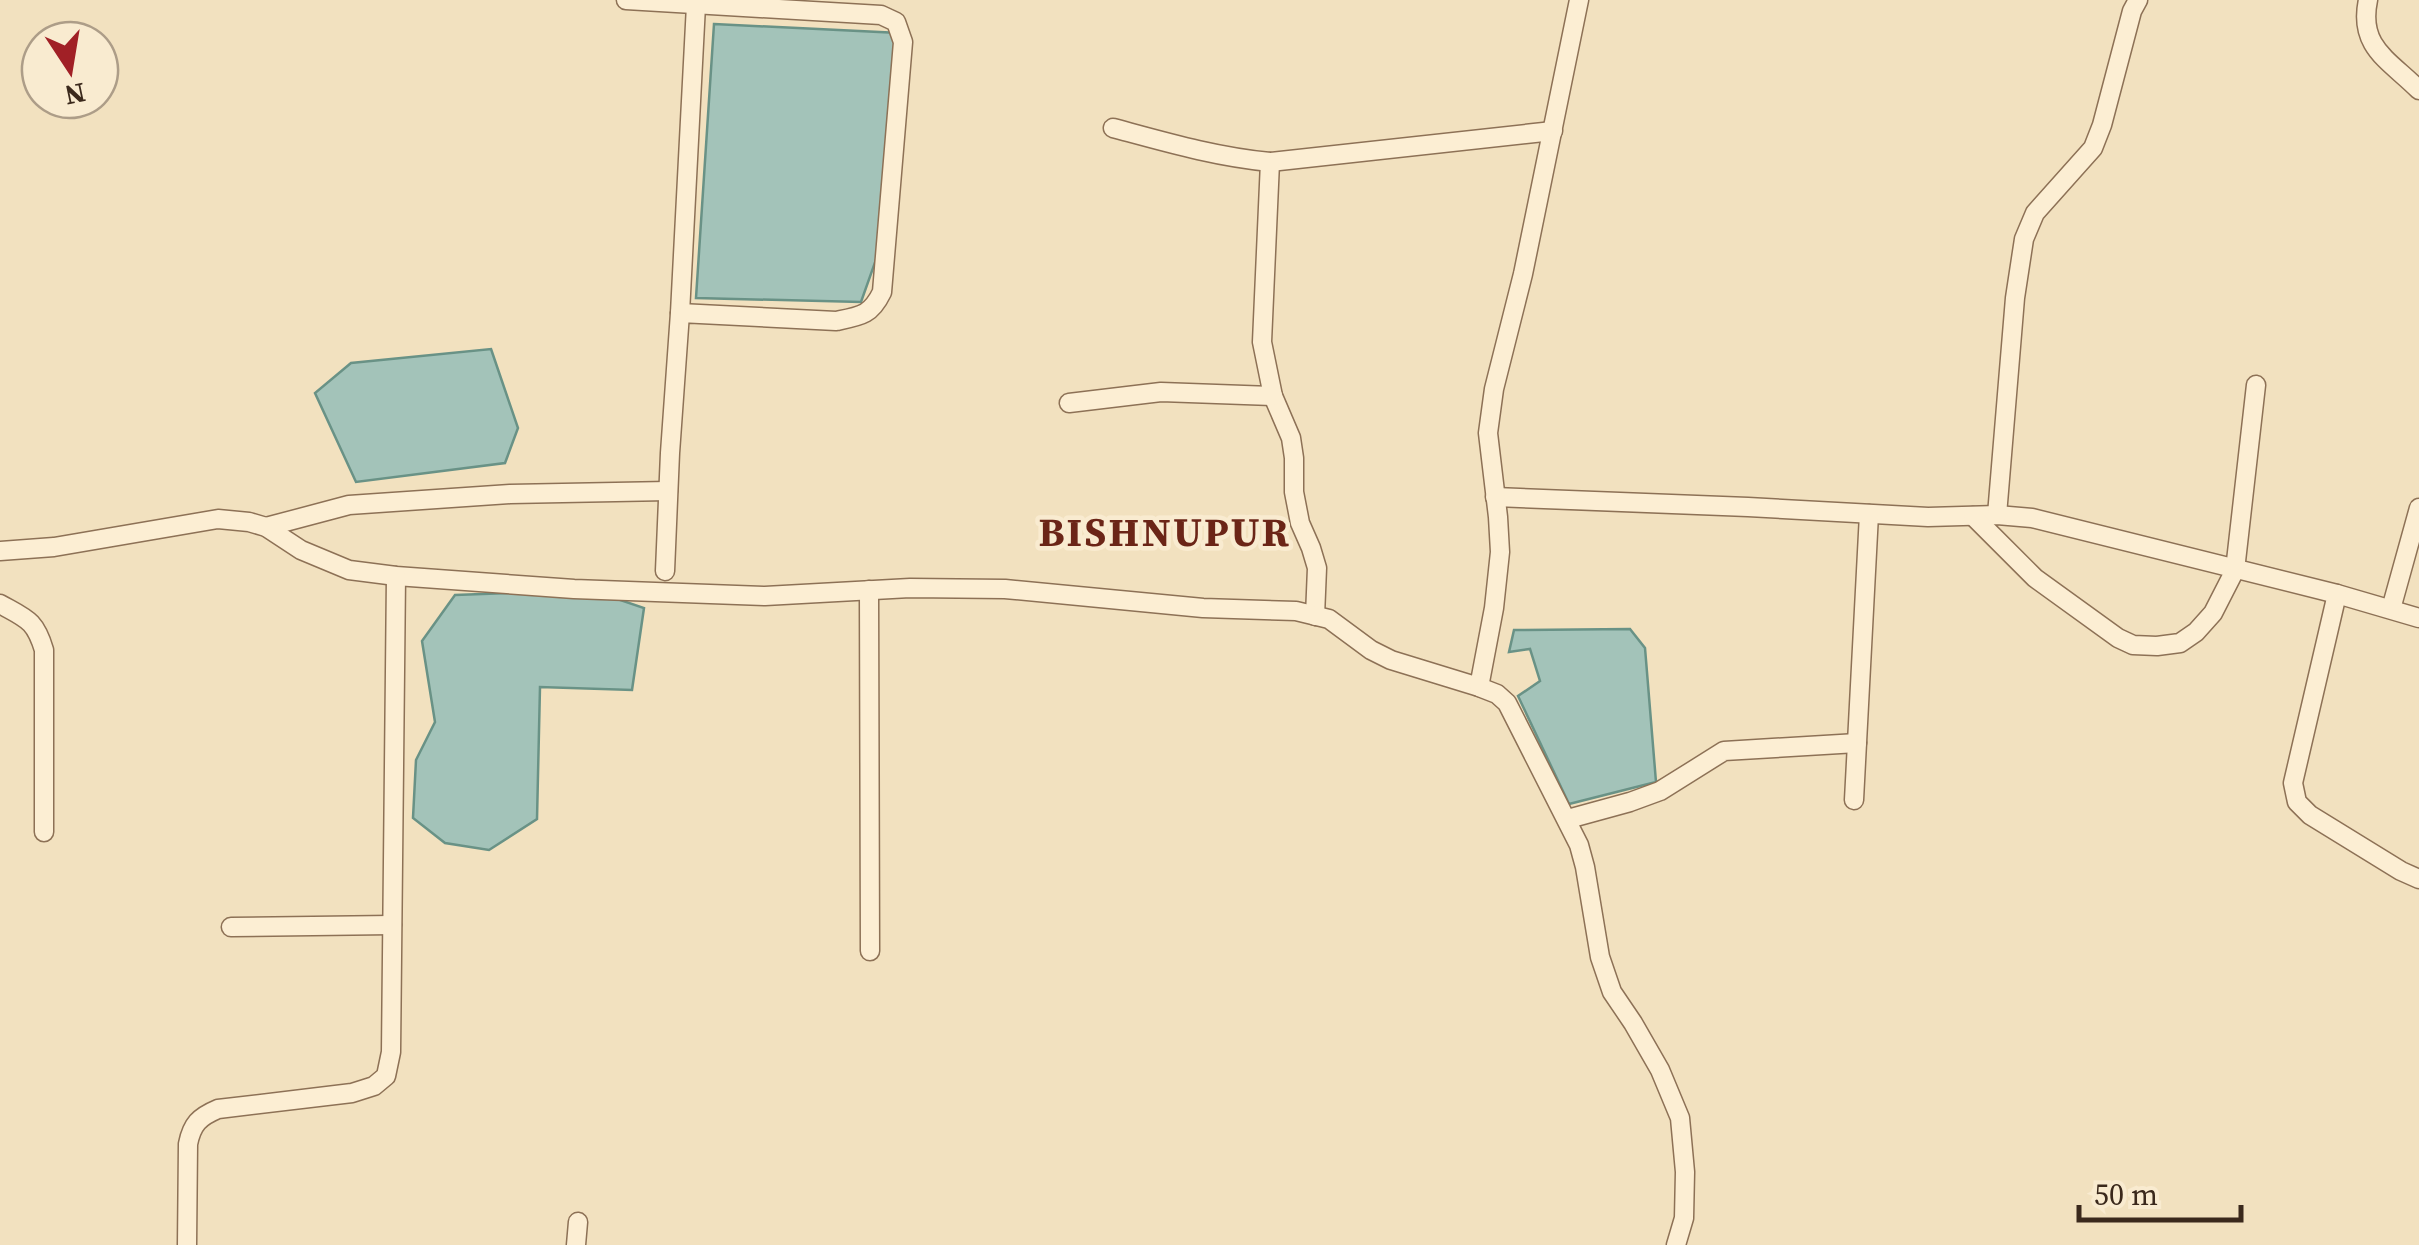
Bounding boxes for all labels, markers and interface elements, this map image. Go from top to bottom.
north arrow [20,20,120,120]
text: N [61,74,89,115]
district label: BISHNUPUR [1039,505,1291,559]
scale bar [2079,1160,2242,1222]
text: 50 m [2094,1174,2158,1215]

